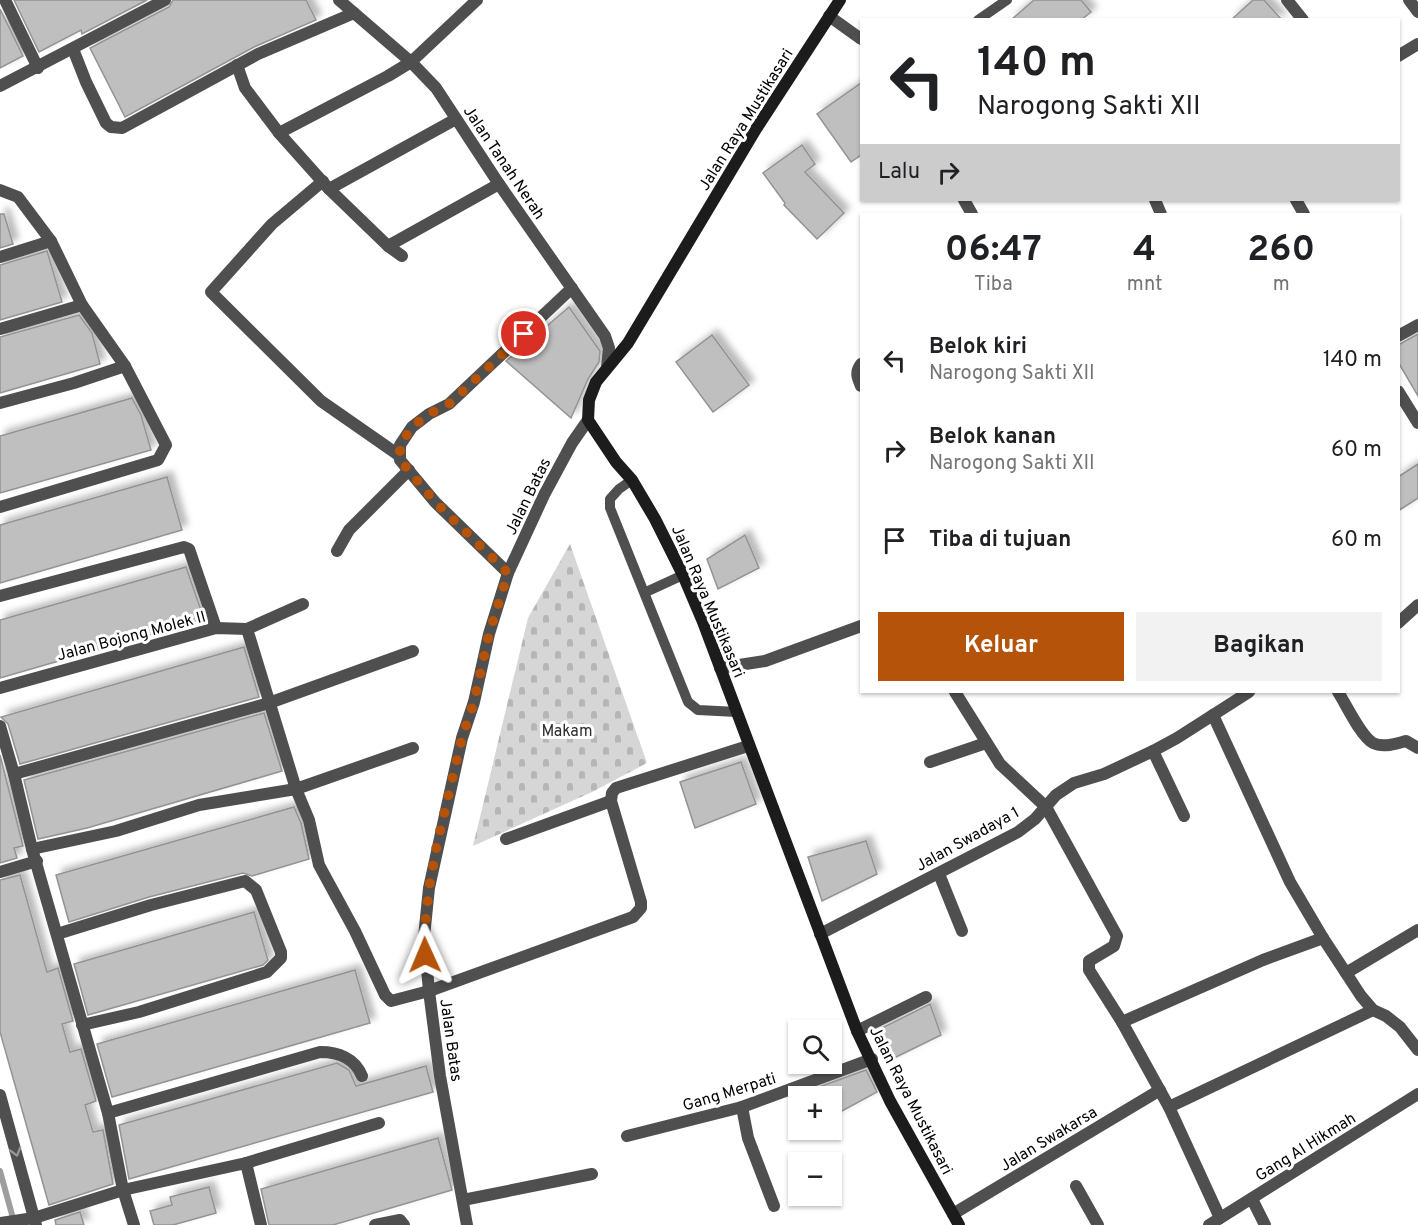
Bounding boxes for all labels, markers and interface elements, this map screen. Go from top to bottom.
text: 140 m [977,38,1096,91]
icon: left [878,42,956,120]
street label: Jalan Raya Mustikasari [695,45,799,195]
text: Narogong Sakti XII [977,90,1201,124]
street label: Jalan Tanah Nerah [458,103,549,224]
icon: right [932,156,965,189]
text: Lalu [878,159,920,186]
text: 06:47 [945,228,1042,274]
text: 4 [1133,228,1156,274]
text: 260 [1247,228,1315,274]
text: Tiba [974,272,1013,298]
text: mnt [1127,272,1162,298]
text: m [1273,272,1290,298]
pin [498,308,549,359]
icon: arrive [507,317,540,350]
text: Belok kiri [929,334,1027,361]
icon: left [878,344,911,377]
text: 140 m [1323,347,1382,374]
text: Narogong Sakti XII [929,361,1095,387]
text: Belok kanan [929,424,1056,451]
icon: right [878,434,911,467]
text: 60 m [1331,437,1382,464]
text: Narogong Sakti XII [929,451,1095,477]
street label: Jalan Batas [502,455,556,539]
street label: Jalan Raya Mustikasari [666,523,748,681]
icon: arrive [878,524,911,557]
text: Tiba di tujuan [929,527,1071,554]
text: 60 m [1331,527,1382,554]
street label: Jalan Bojong Molek II [55,607,208,666]
button: Keluar [878,612,1124,681]
button: Bagikan [1136,612,1382,681]
park label: Makam [541,722,593,742]
street label: Jalan Swadaya 1 [913,803,1023,876]
position arrow [393,923,457,987]
street label: Jalan Batas [434,998,466,1083]
map controls [788,1020,842,1206]
button: search [788,1020,842,1074]
street label: Jalan Raya Mustikasari [864,1023,956,1178]
street label: Gang Merpati [680,1069,779,1117]
button: + [788,1086,842,1140]
street label: Jalan Swakarsa [997,1103,1101,1177]
street label: Gang Al Hikmah [1252,1109,1360,1187]
one-way arrow [9,1146,21,1157]
button: − [788,1152,842,1206]

